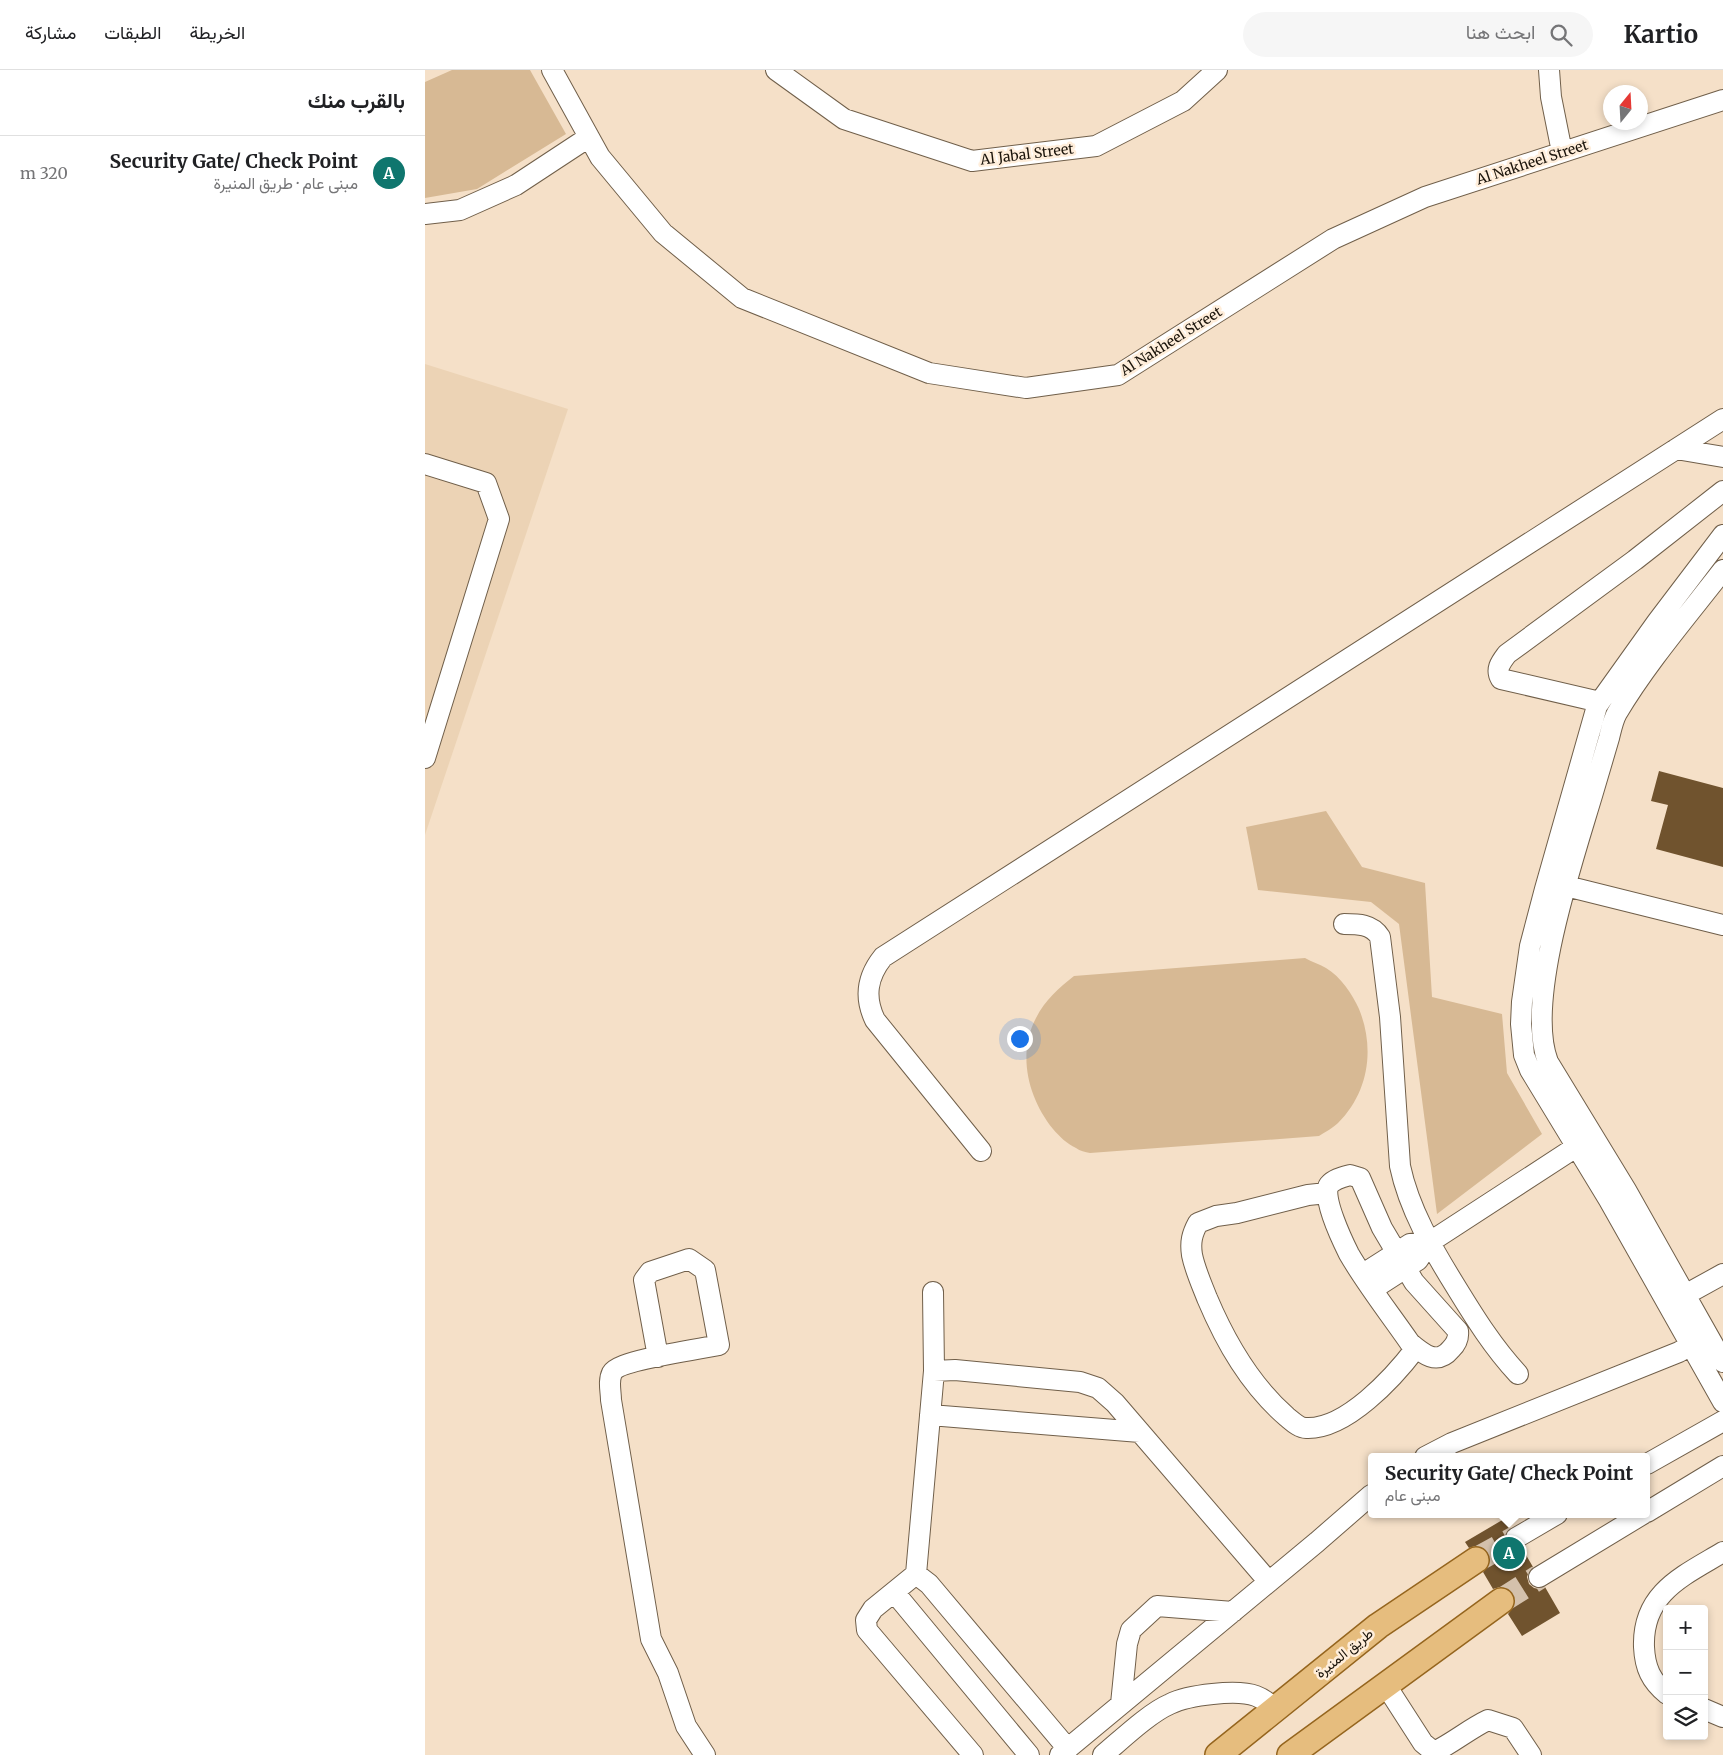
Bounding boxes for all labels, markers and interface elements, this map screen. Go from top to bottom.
search box [1243,12,1593,57]
text: Kartio [1623,19,1698,50]
text: ابحث هنا [1466,20,1535,44]
text: مشاركة [25,21,76,44]
text: الطبقات [104,21,161,44]
text: الخريطة [189,21,245,44]
icon: search [1547,21,1575,49]
north arrow [1603,85,1648,130]
text: بالقرب منك [308,87,405,114]
street label: Al Nakheel Street [1473,135,1591,189]
street label: Al Jabal Street [978,139,1075,169]
text: Security Gate/ Check Point [110,149,358,173]
text: 320 m [20,163,68,183]
text: A [383,163,395,183]
text: مبنى عام · طريق المنيرة [214,173,358,193]
street label: Al Nakheel Street [1116,302,1226,380]
your location [1007,1026,1033,1052]
popup [1368,1453,1650,1518]
text: Security Gate/ Check Point [1385,1461,1633,1485]
text: مبنى عام [1385,1485,1440,1505]
pin: A [1493,1534,1525,1572]
map controls [1663,1605,1708,1740]
button: + [1663,1605,1708,1650]
street label: طريق المنيرة [1311,1624,1377,1682]
button: − [1663,1650,1708,1695]
button: layers [1663,1695,1708,1740]

